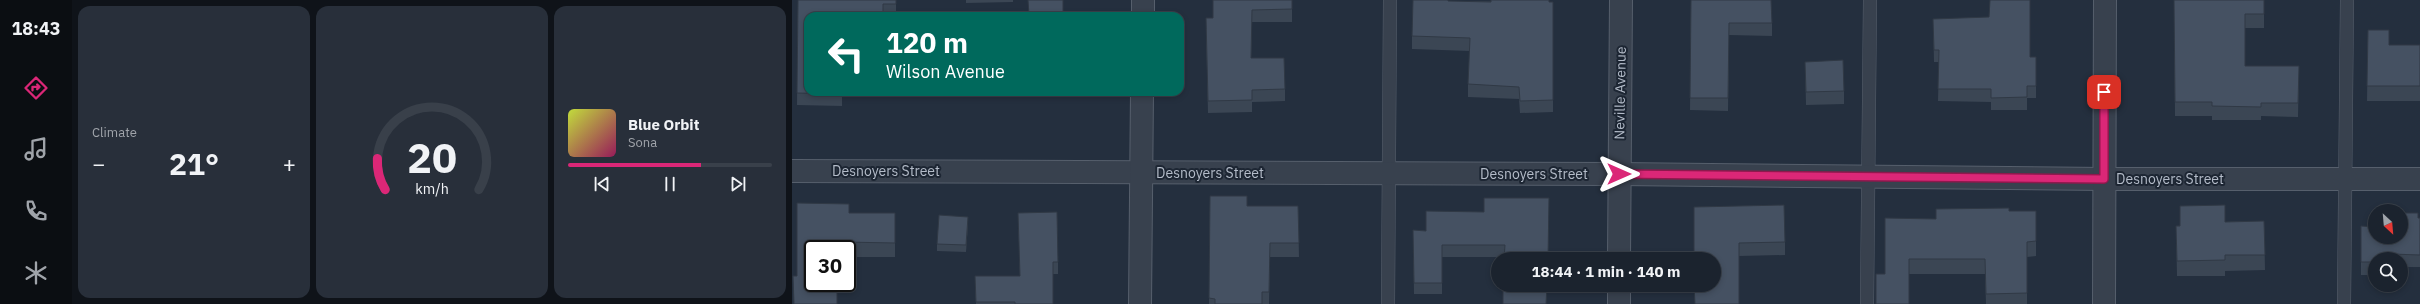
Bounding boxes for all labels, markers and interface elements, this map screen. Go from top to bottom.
text: 18:43 [11,17,61,40]
text: 120 m [886,24,968,61]
icon: left [820,28,872,80]
street label: Neville Avenue [1610,46,1630,140]
text: Wilson Avenue [886,60,1005,83]
icon: directions [22,74,50,102]
pin [2087,75,2121,109]
icon: arrive [2093,81,2115,103]
text: Blue Orbit [628,115,699,134]
text: Climate [92,124,137,141]
text: 20 [407,130,457,184]
text: Sona [628,134,657,151]
icon: music [22,135,50,163]
text: 21° [169,144,219,183]
text: − [92,149,105,178]
text: + [283,149,296,178]
position arrow [1598,153,1640,195]
street label: Desnoyers Street [832,162,940,180]
street label: Desnoyers Street [1156,164,1264,182]
street label: Desnoyers Street [1480,165,1588,183]
street label: Desnoyers Street [2116,170,2224,188]
icon: previous [591,173,613,195]
icon: pause [659,173,681,195]
icon: next [727,173,749,195]
text: km/h [415,179,449,198]
icon: phone [22,197,50,225]
north arrow [2368,204,2408,244]
map controls [2368,204,2408,292]
speed limit sign: 30 [804,240,856,292]
button: search [2368,252,2408,292]
icon: climate [22,259,50,287]
text: 18:44 · 1 min · 140 m [1532,262,1680,281]

